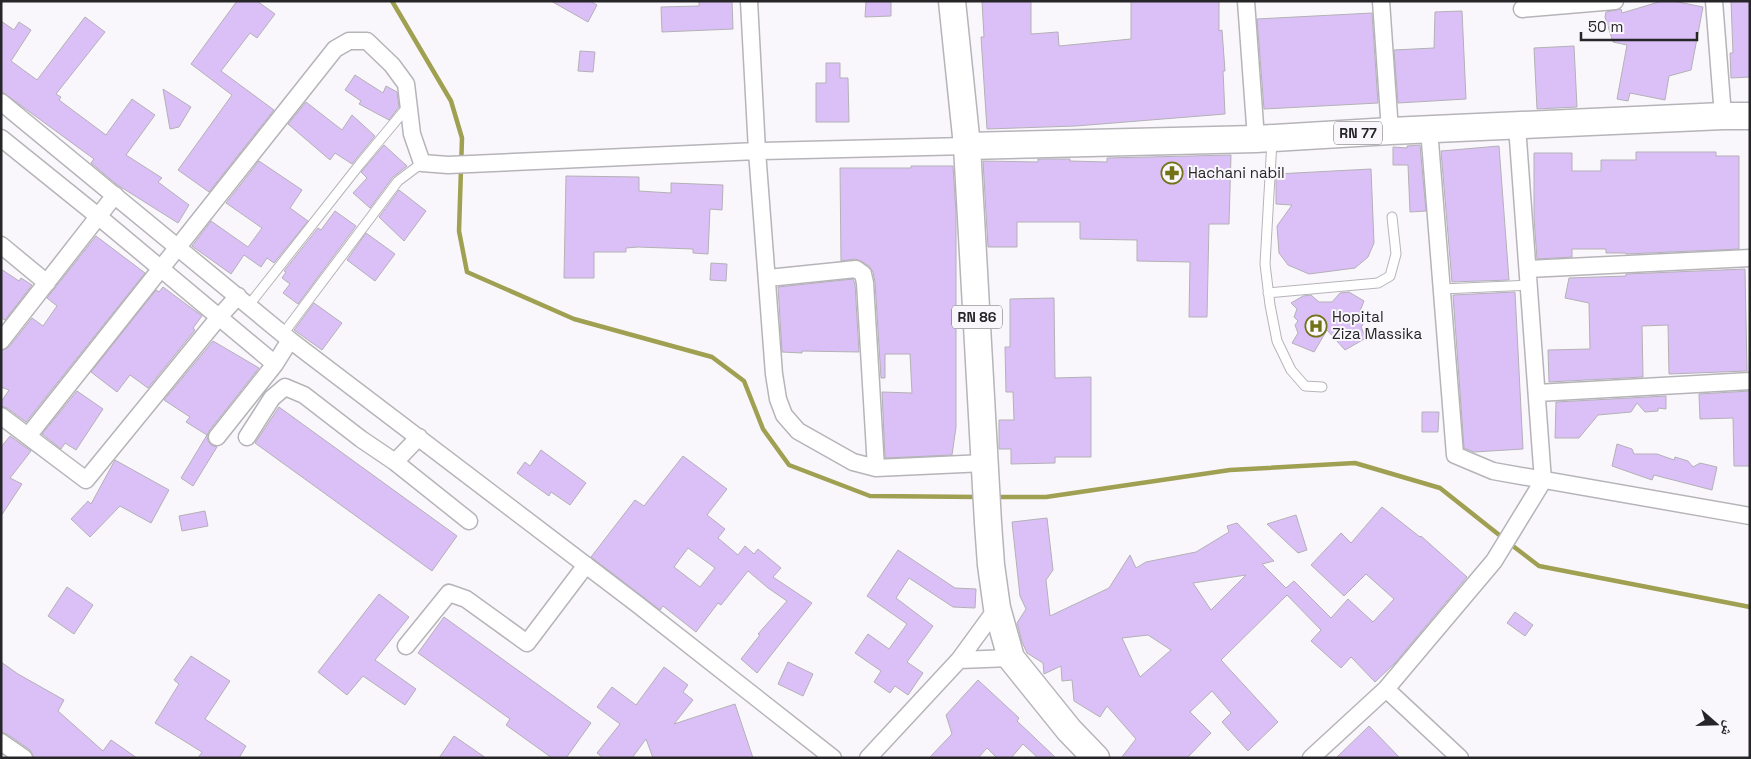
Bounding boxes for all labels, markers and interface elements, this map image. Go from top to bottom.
scale bar [1581,10,1697,42]
text: 50 m [1588,17,1623,36]
road number: RN 77 [1334,122,1382,144]
pharmacy icon: Hachani nabil [1160,161,1184,185]
place label: Hachani nabil [1188,163,1285,182]
road number: RN 86 [952,306,1002,328]
place label: Hopital Ziza Massika [1332,307,1423,343]
hospital icon: Hopital Ziza Massika [1304,314,1328,338]
north arrow [1691,699,1741,749]
text: ش [1717,718,1739,739]

